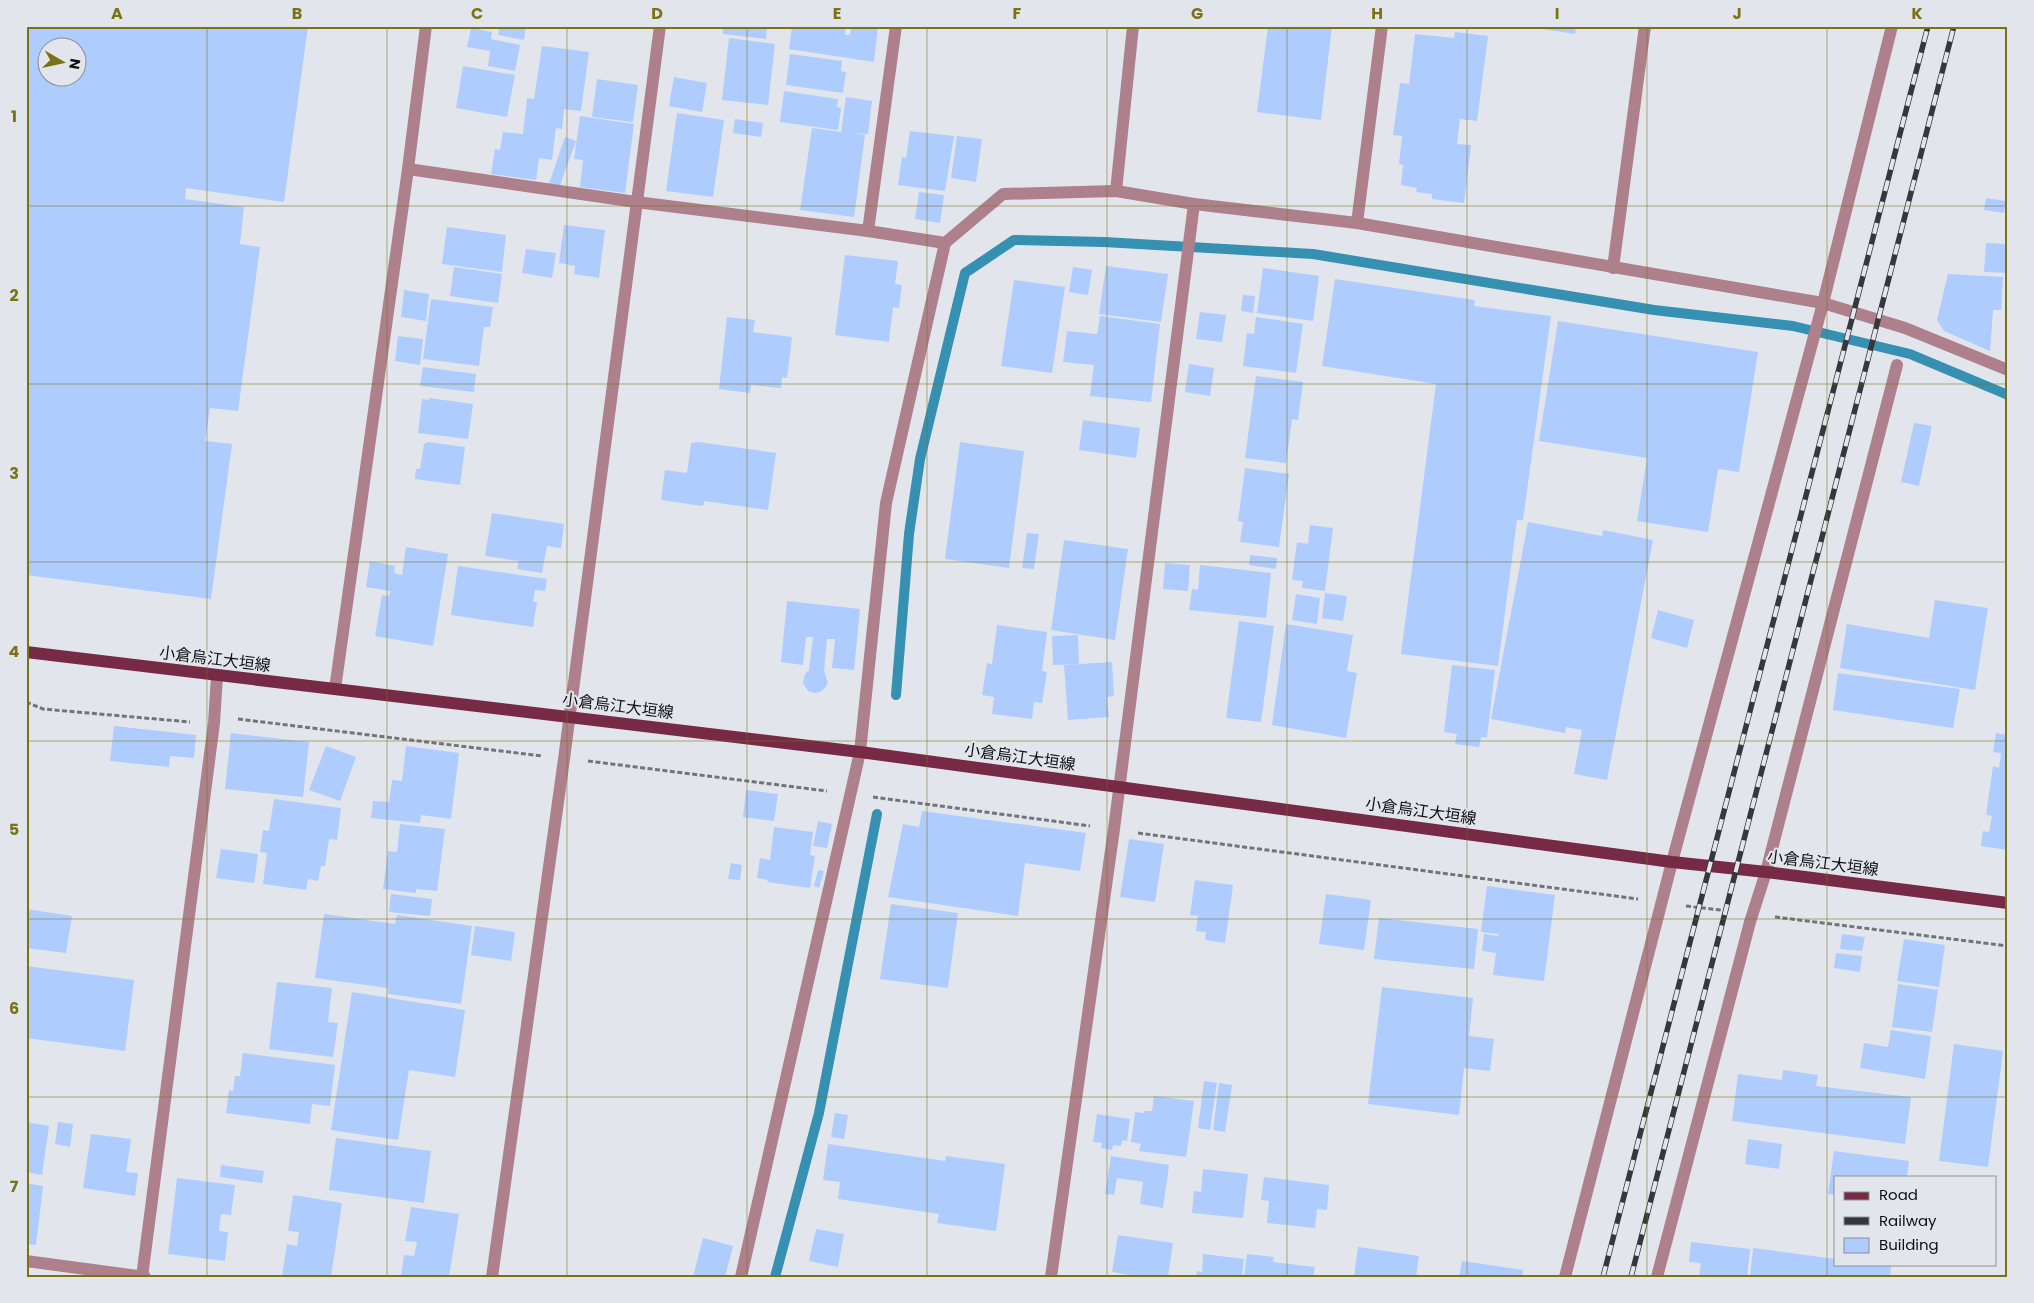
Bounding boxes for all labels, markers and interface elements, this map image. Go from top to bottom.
text: A [111,2,123,25]
text: B [292,2,302,25]
text: C [471,2,483,25]
text: D [651,2,663,25]
text: E [833,2,841,25]
text: F [1013,2,1022,25]
text: G [1191,2,1203,25]
text: H [1371,2,1383,25]
text: I [1555,2,1559,25]
text: J [1732,2,1742,25]
text: K [1911,2,1923,25]
north arrow [38,38,88,88]
text: N [64,57,86,71]
text: 1 [11,105,17,128]
text: 2 [9,284,19,307]
text: 3 [9,462,19,485]
text: 4 [9,640,20,663]
street label: 小倉烏江大垣線 [158,641,272,677]
street label: 小倉烏江大垣線 [561,688,675,724]
street label: 小倉烏江大垣線 [963,738,1077,776]
street label: 小倉烏江大垣線 [1364,792,1478,830]
text: 5 [9,818,19,841]
street label: 小倉烏江大垣線 [1766,845,1880,881]
text: 6 [9,997,19,1020]
text: 7 [10,1175,19,1198]
legend [1834,1176,1996,1266]
text: Road [1879,1184,1918,1205]
text: Railway [1879,1210,1937,1231]
text: Building [1879,1234,1939,1255]

